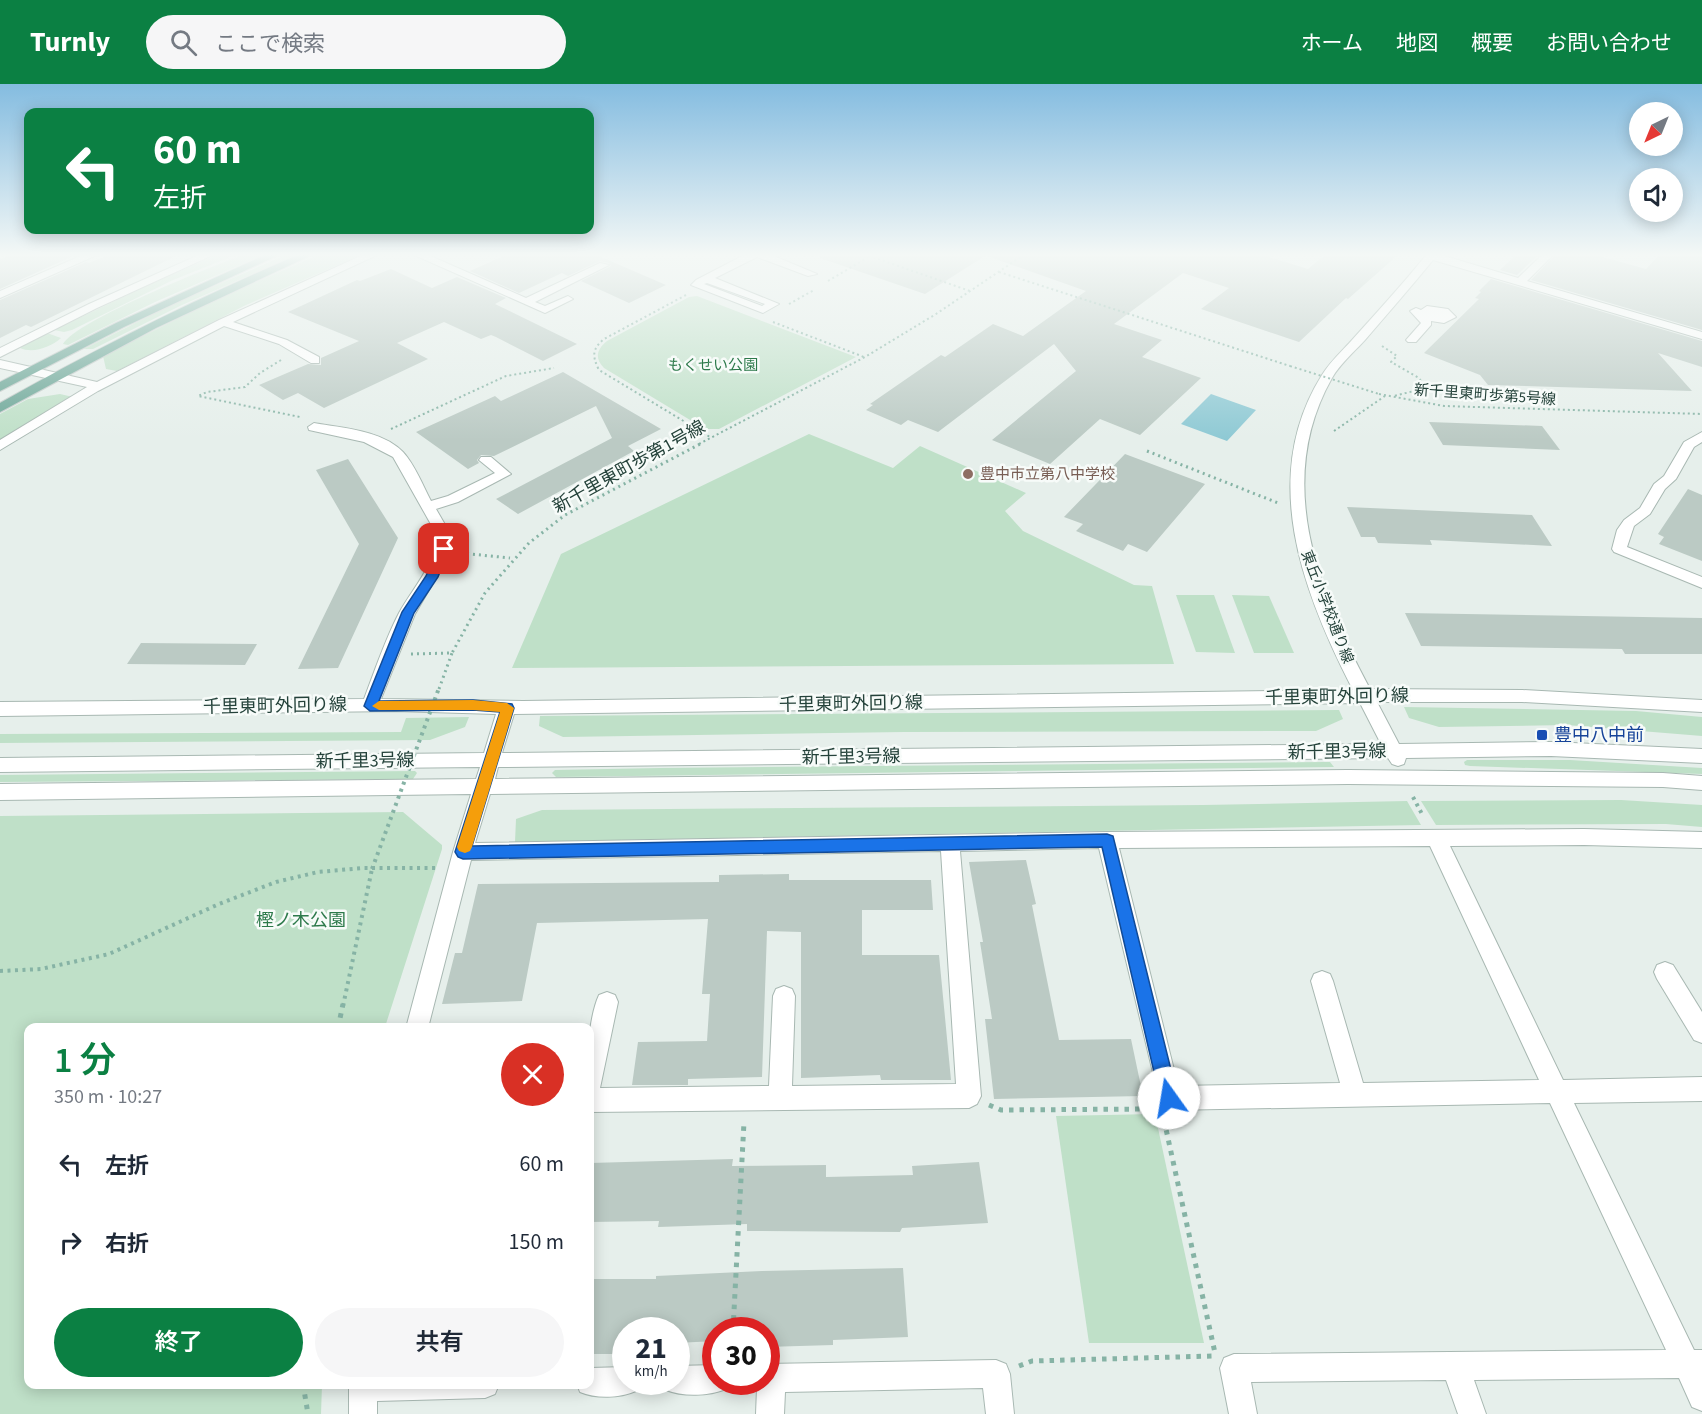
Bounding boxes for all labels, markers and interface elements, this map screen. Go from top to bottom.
search box [146,15,566,69]
text: Turnly [30,22,110,62]
icon: search [167,26,200,59]
text: ここで検索 [215,28,325,60]
text: ホーム [1301,28,1363,58]
text: 地図 [1396,28,1438,58]
text: 概要 [1471,28,1513,58]
text: お問い合わせ [1546,28,1672,58]
north arrow [1629,102,1683,156]
map controls [1629,102,1683,222]
text: 60 m [153,120,242,180]
icon: left [54,132,132,210]
button: sound [1629,168,1683,222]
text: 左折 [153,179,207,218]
park label: もくせい公園 [668,355,758,376]
street label: 新千里東町歩第5号線 [1413,380,1557,410]
street label: 新千里東町歩第1号線 [548,415,710,519]
place label: 豊中市立第八中学校 [980,464,1115,485]
marker: 豊中市立第八中学校 [961,467,975,481]
pin [418,523,469,574]
icon: arrive [427,532,460,565]
street label: 東丘小学校通り線 [1296,547,1358,667]
street label: 千里東町外回り線 [1265,683,1409,711]
street label: 千里東町外回り線 [779,690,923,718]
street label: 千里東町外回り線 [203,692,347,720]
place label: 豊中八中前 [1554,723,1644,748]
marker: 豊中八中前 [1535,728,1549,742]
street label: 新千里3号線 [1287,739,1387,765]
street label: 新千里3号線 [801,744,901,770]
street label: 新千里3号線 [315,748,415,774]
park label: 樫ノ木公園 [256,908,346,933]
text: 1 分 [54,1035,116,1086]
button: close [501,1043,564,1106]
position arrow [1137,1066,1201,1130]
text: 350 m · 10:27 [54,1083,162,1111]
icon: left [54,1148,87,1181]
text: 60 m [519,1148,564,1180]
text: 左折 [105,1150,149,1182]
icon: right [54,1226,87,1259]
text: 150 m [509,1226,564,1258]
text: 右折 [105,1228,149,1260]
button: 終了 [54,1308,303,1377]
button: 共有 [315,1308,564,1377]
speed limit sign: 30 [702,1317,780,1395]
text: 21 [635,1327,667,1370]
text: km/h [634,1361,668,1382]

